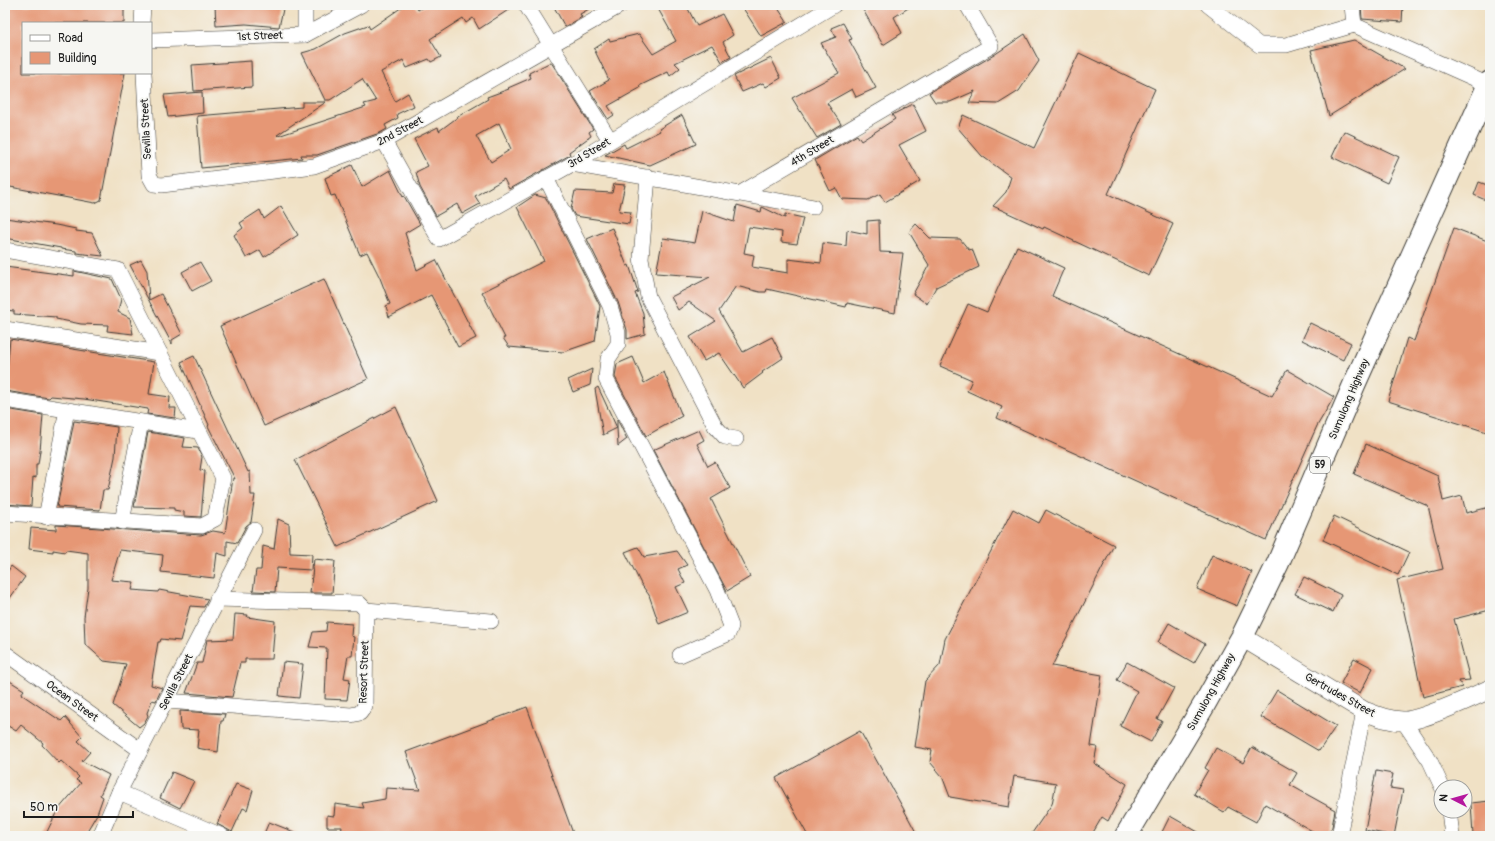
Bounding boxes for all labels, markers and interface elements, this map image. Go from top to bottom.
legend [22,22,152,74]
street label: 1st Street [237,29,284,43]
text: Road [58,31,83,46]
text: Building [58,51,97,66]
street label: Sevilla Street [138,97,154,160]
street label: 2nd Street [375,113,426,148]
street label: 4th Street [788,133,836,169]
street label: 3rd Street [565,135,613,171]
street label: Sumulong Highway [1326,356,1372,441]
road number: 59 [1310,457,1330,473]
street label: Resort Street [356,640,372,704]
street label: Sevilla Street [156,651,196,712]
street label: Sumulong Highway [1184,651,1238,733]
street label: Gertrudes Street [1302,670,1378,720]
street label: Ocean Street [43,678,101,725]
north arrow [1433,779,1473,819]
scale bar [24,793,133,819]
text: N [1437,793,1450,802]
text: 50 m [30,800,58,815]

